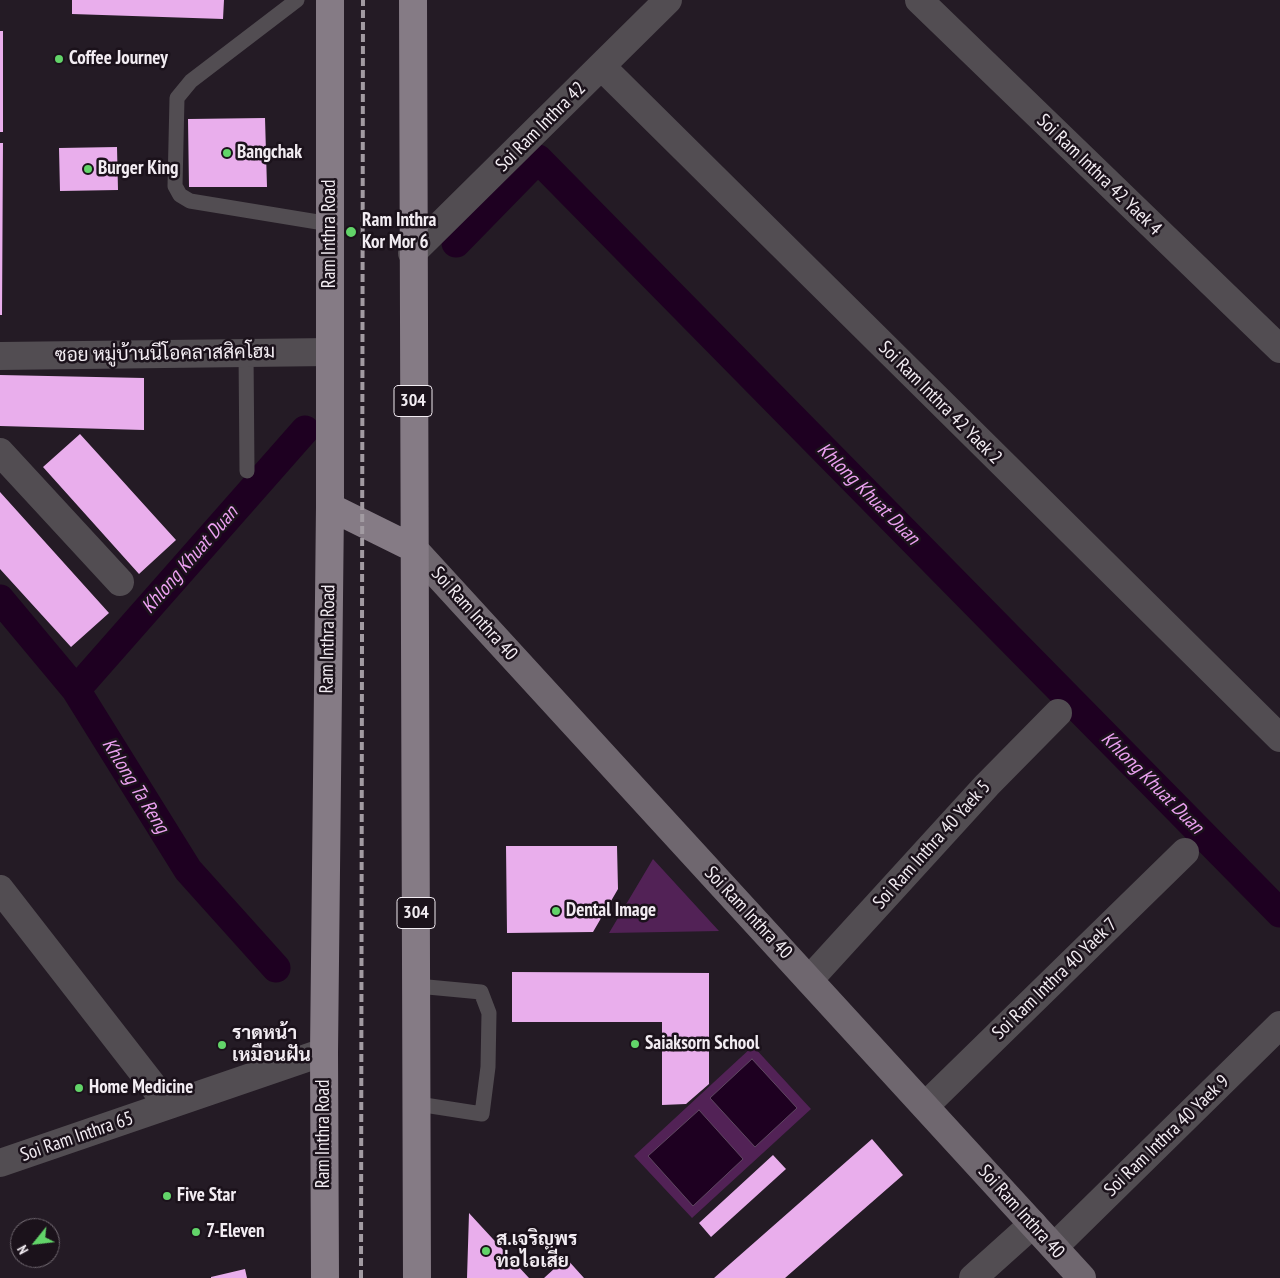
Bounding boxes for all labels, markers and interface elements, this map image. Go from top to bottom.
place label: Coffee Journey [69,48,168,70]
marker: Coffee Journey [53,53,65,65]
street label: Soi Ram Inthra 42 [491,77,591,177]
street label: Soi Ram Inthra 42 Yaek 4 [1032,110,1166,240]
place label: Bangchak [237,142,302,164]
marker: Bangchak [221,147,233,159]
place label: Burger King [98,158,178,180]
marker: Burger King [82,163,94,175]
street label: Ram Inthra Road [319,180,341,288]
place label: Ram Inthra Kor Mor 6 [362,210,436,254]
marker: Ram Inthra Kor Mor 6 [344,225,358,239]
street label: Soi Ram Inthra 42 Yaek 2 [874,337,1006,469]
street label: ซอย หมู่บ้านนีโอคลาสสิคโฮม [55,341,275,367]
road number: 304 [394,386,432,416]
water label: Khlong Khuat Duan [812,438,924,550]
water label: Khlong Khuat Duan [137,501,243,619]
street label: Soi Ram Inthra 40 [426,563,522,665]
street label: Ram Inthra Road [316,584,340,694]
water label: Khlong Khuat Duan [1096,727,1208,839]
water label: Khlong Ta Reng [96,734,174,838]
street label: Soi Ram Inthra 40 Yaek 5 [868,776,996,914]
street label: Soi Ram Inthra 40 [699,862,797,964]
road number: 304 [397,898,435,928]
place label: Dental Image [566,900,656,922]
marker: Dental Image [550,905,562,917]
street label: Soi Ram Inthra 40 Yaek 7 [988,914,1122,1044]
place label: ราดหน้า เหมือนฝัน [232,1023,311,1067]
place label: Saiaksorn School [645,1033,759,1055]
marker: Saiaksorn School [629,1038,641,1050]
marker: ราดหน้า เหมือนฝัน [216,1039,228,1051]
street label: Soi Ram Inthra 40 Yaek 9 [1100,1071,1234,1201]
place label: Home Medicine [89,1077,193,1099]
street label: Ram Inthra Road [313,1080,335,1188]
marker: Home Medicine [73,1082,85,1094]
street label: Soi Ram Inthra 65 [18,1107,136,1167]
street label: Soi Ram Inthra 40 [973,1161,1069,1263]
place label: Five Star [177,1185,236,1207]
marker: Five Star [161,1190,173,1202]
north arrow [10,1218,60,1268]
place label: 7-Eleven [206,1221,265,1243]
marker: 7-Eleven [190,1226,202,1238]
place label: ส.เจริญพร ท่อไอเสีย [496,1229,578,1273]
text: N [13,1242,32,1257]
marker: ส.เจริญพร ท่อไอเสีย [480,1245,492,1257]

